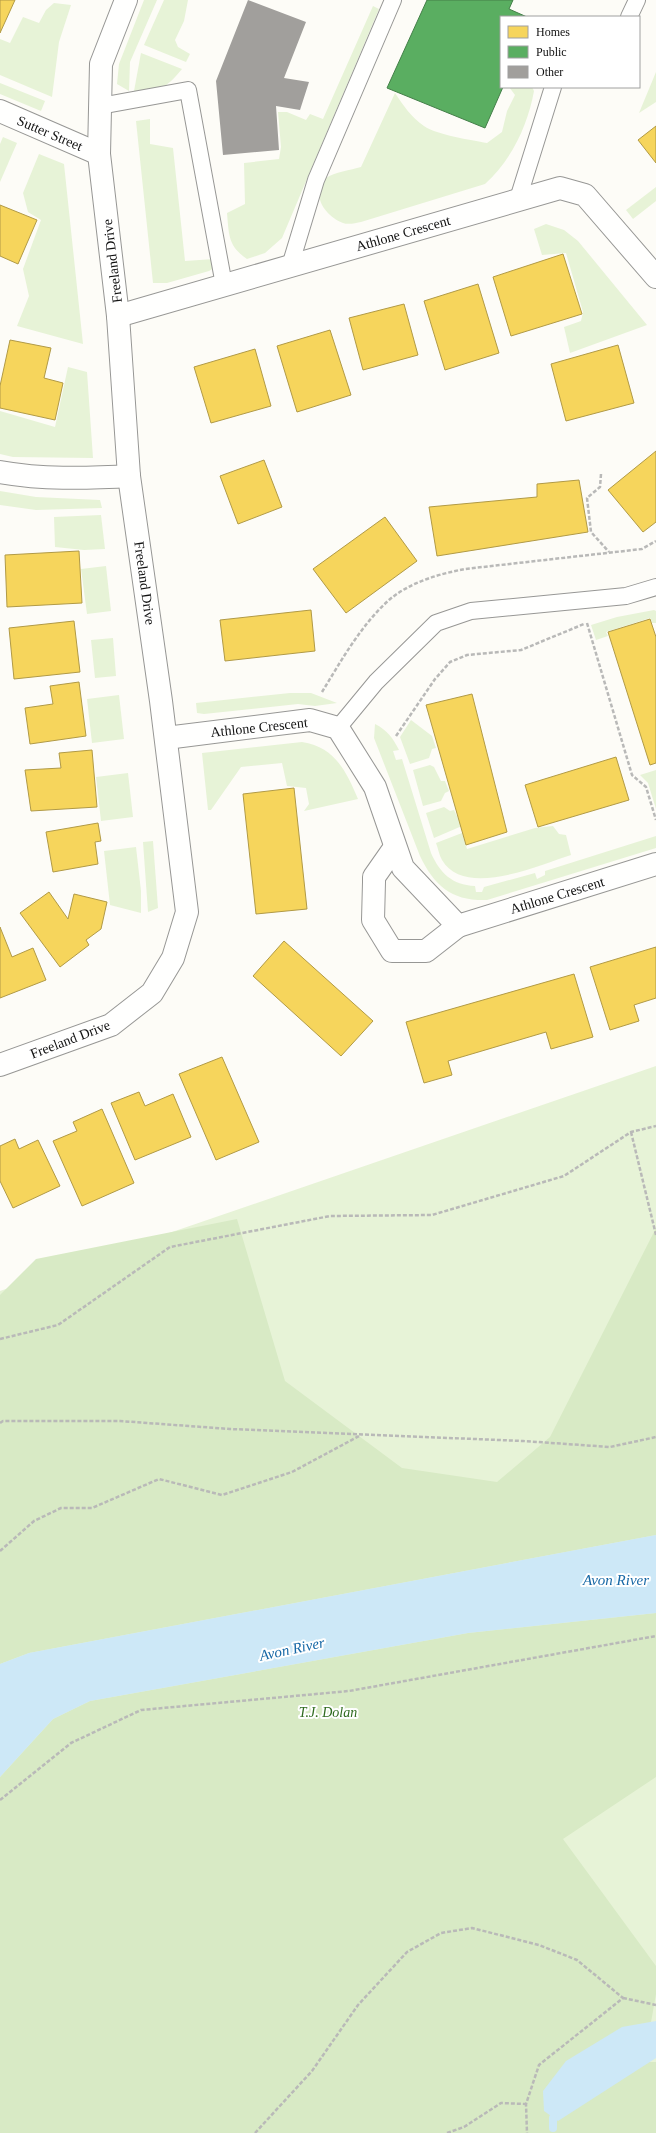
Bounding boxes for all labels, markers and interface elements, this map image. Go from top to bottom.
legend [500,16,640,88]
text: Homes [536,25,570,39]
text: Public [536,45,567,59]
text: Other [536,65,563,79]
street label: Sutter Street [15,113,85,154]
street label: Athlone Crescent [354,213,452,254]
street label: Freeland Drive [100,218,125,304]
street label: Freeland Drive [131,540,158,626]
street label: Athlone Crescent [210,715,308,740]
street label: Athlone Crescent [508,874,606,917]
street label: Freeland Drive [28,1017,112,1062]
water label: Avon River [582,1572,649,1588]
water label: Avon River [257,1634,326,1664]
park label: T.J. Dolan [299,1705,357,1720]

